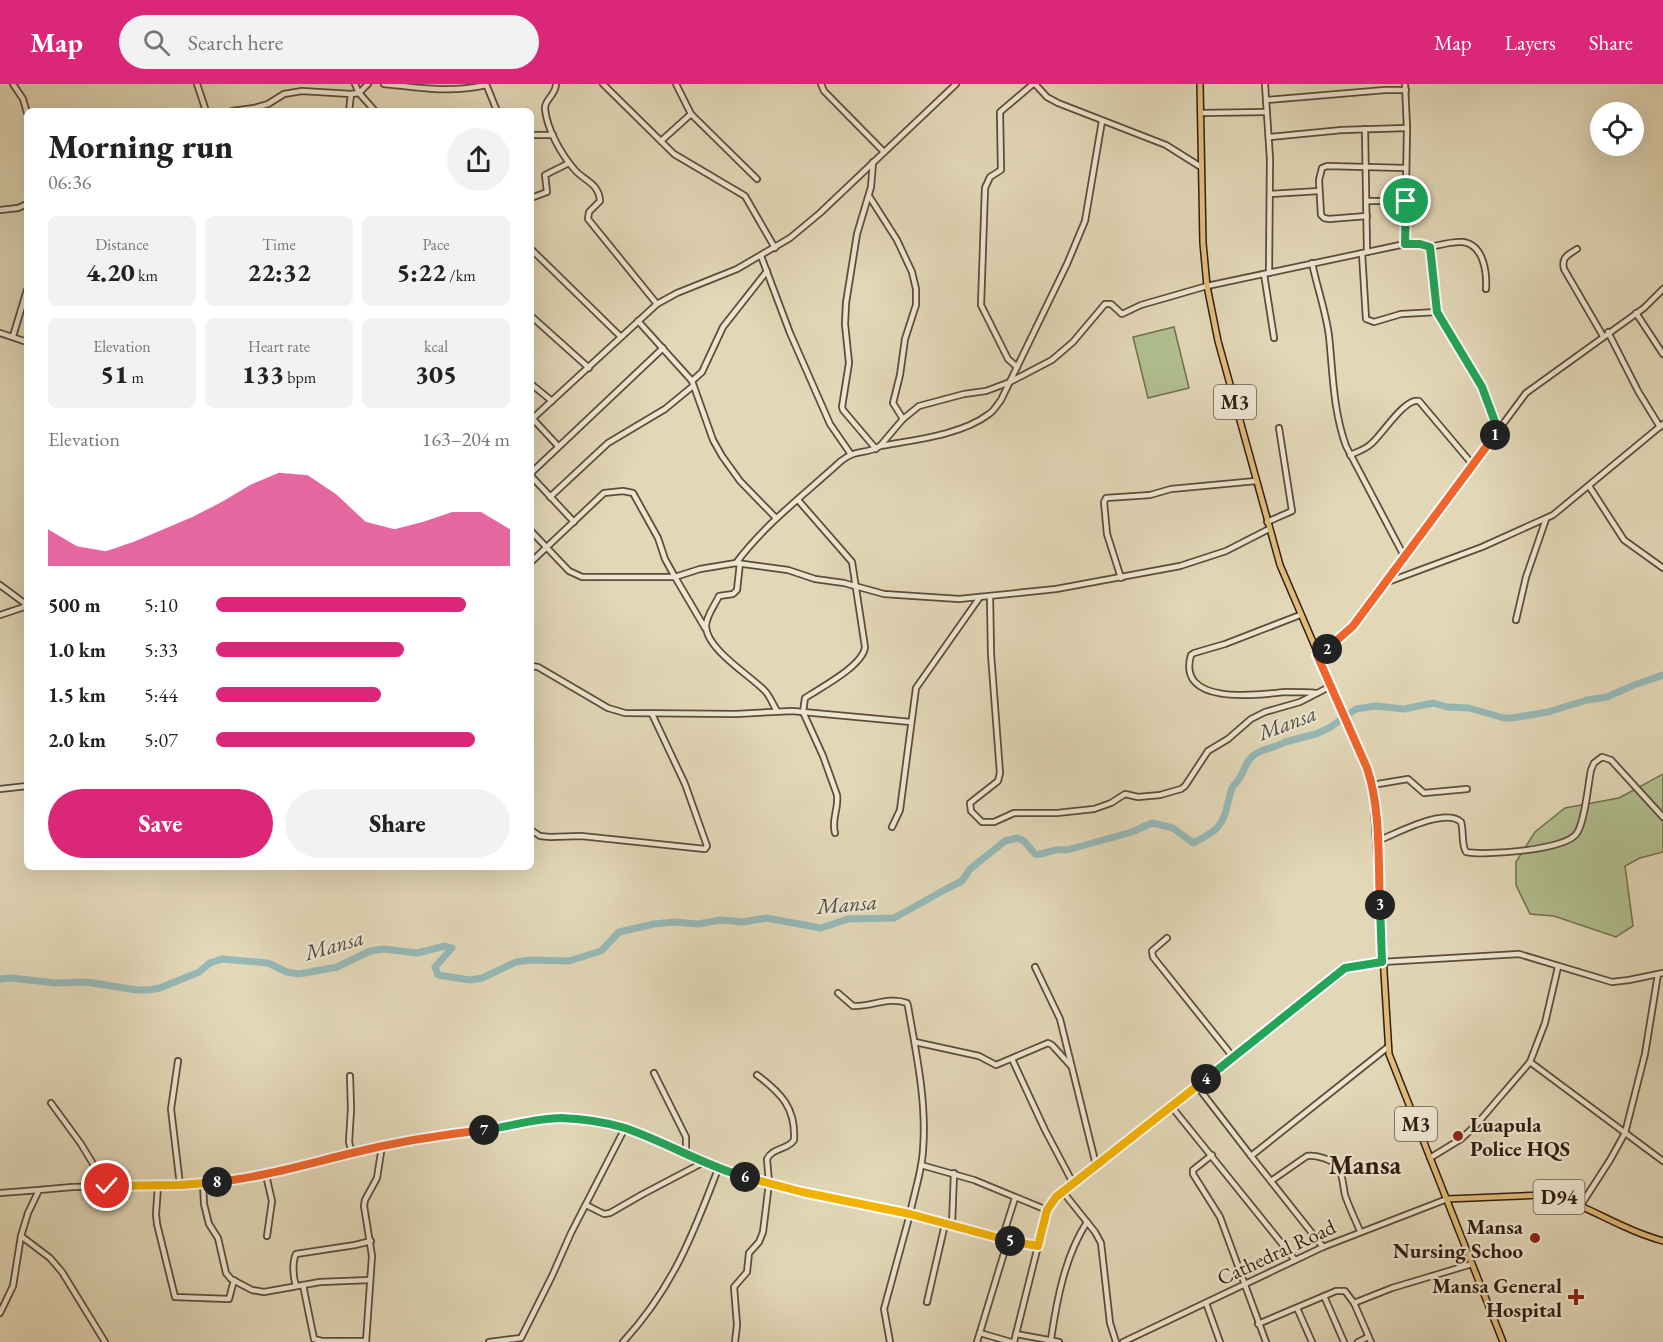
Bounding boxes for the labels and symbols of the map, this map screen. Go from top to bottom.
pin [1380,175,1431,226]
road number: M3 [1214,385,1256,419]
pin: 1 [1480,420,1510,450]
pin: 2 [1312,634,1342,664]
water label: Mansa [1252,699,1321,748]
water label: Mansa [814,887,878,921]
pin: 3 [1365,890,1395,920]
water label: Mansa [299,923,367,968]
pin: 4 [1191,1064,1221,1094]
road number: M3 [1395,1107,1437,1141]
place label: Luapula Police HQS [1470,1111,1570,1162]
pin: 7 [469,1115,499,1145]
marker: Luapula Police HQS [1451,1129,1465,1143]
district label: Mansa [1329,1147,1402,1182]
pin [81,1160,132,1211]
pin: 6 [730,1162,760,1192]
pin: 8 [202,1167,232,1197]
road number: D94 [1534,1180,1584,1214]
street label: Cathedral Road [1212,1213,1340,1291]
place label: Mansa Nursing Schoo [1393,1213,1524,1264]
pin: 5 [995,1226,1025,1256]
marker: Mansa Nursing Schoo [1528,1231,1542,1245]
place label: Mansa General Hospital [1432,1272,1562,1323]
marker: Mansa General Hospital [1567,1288,1585,1306]

